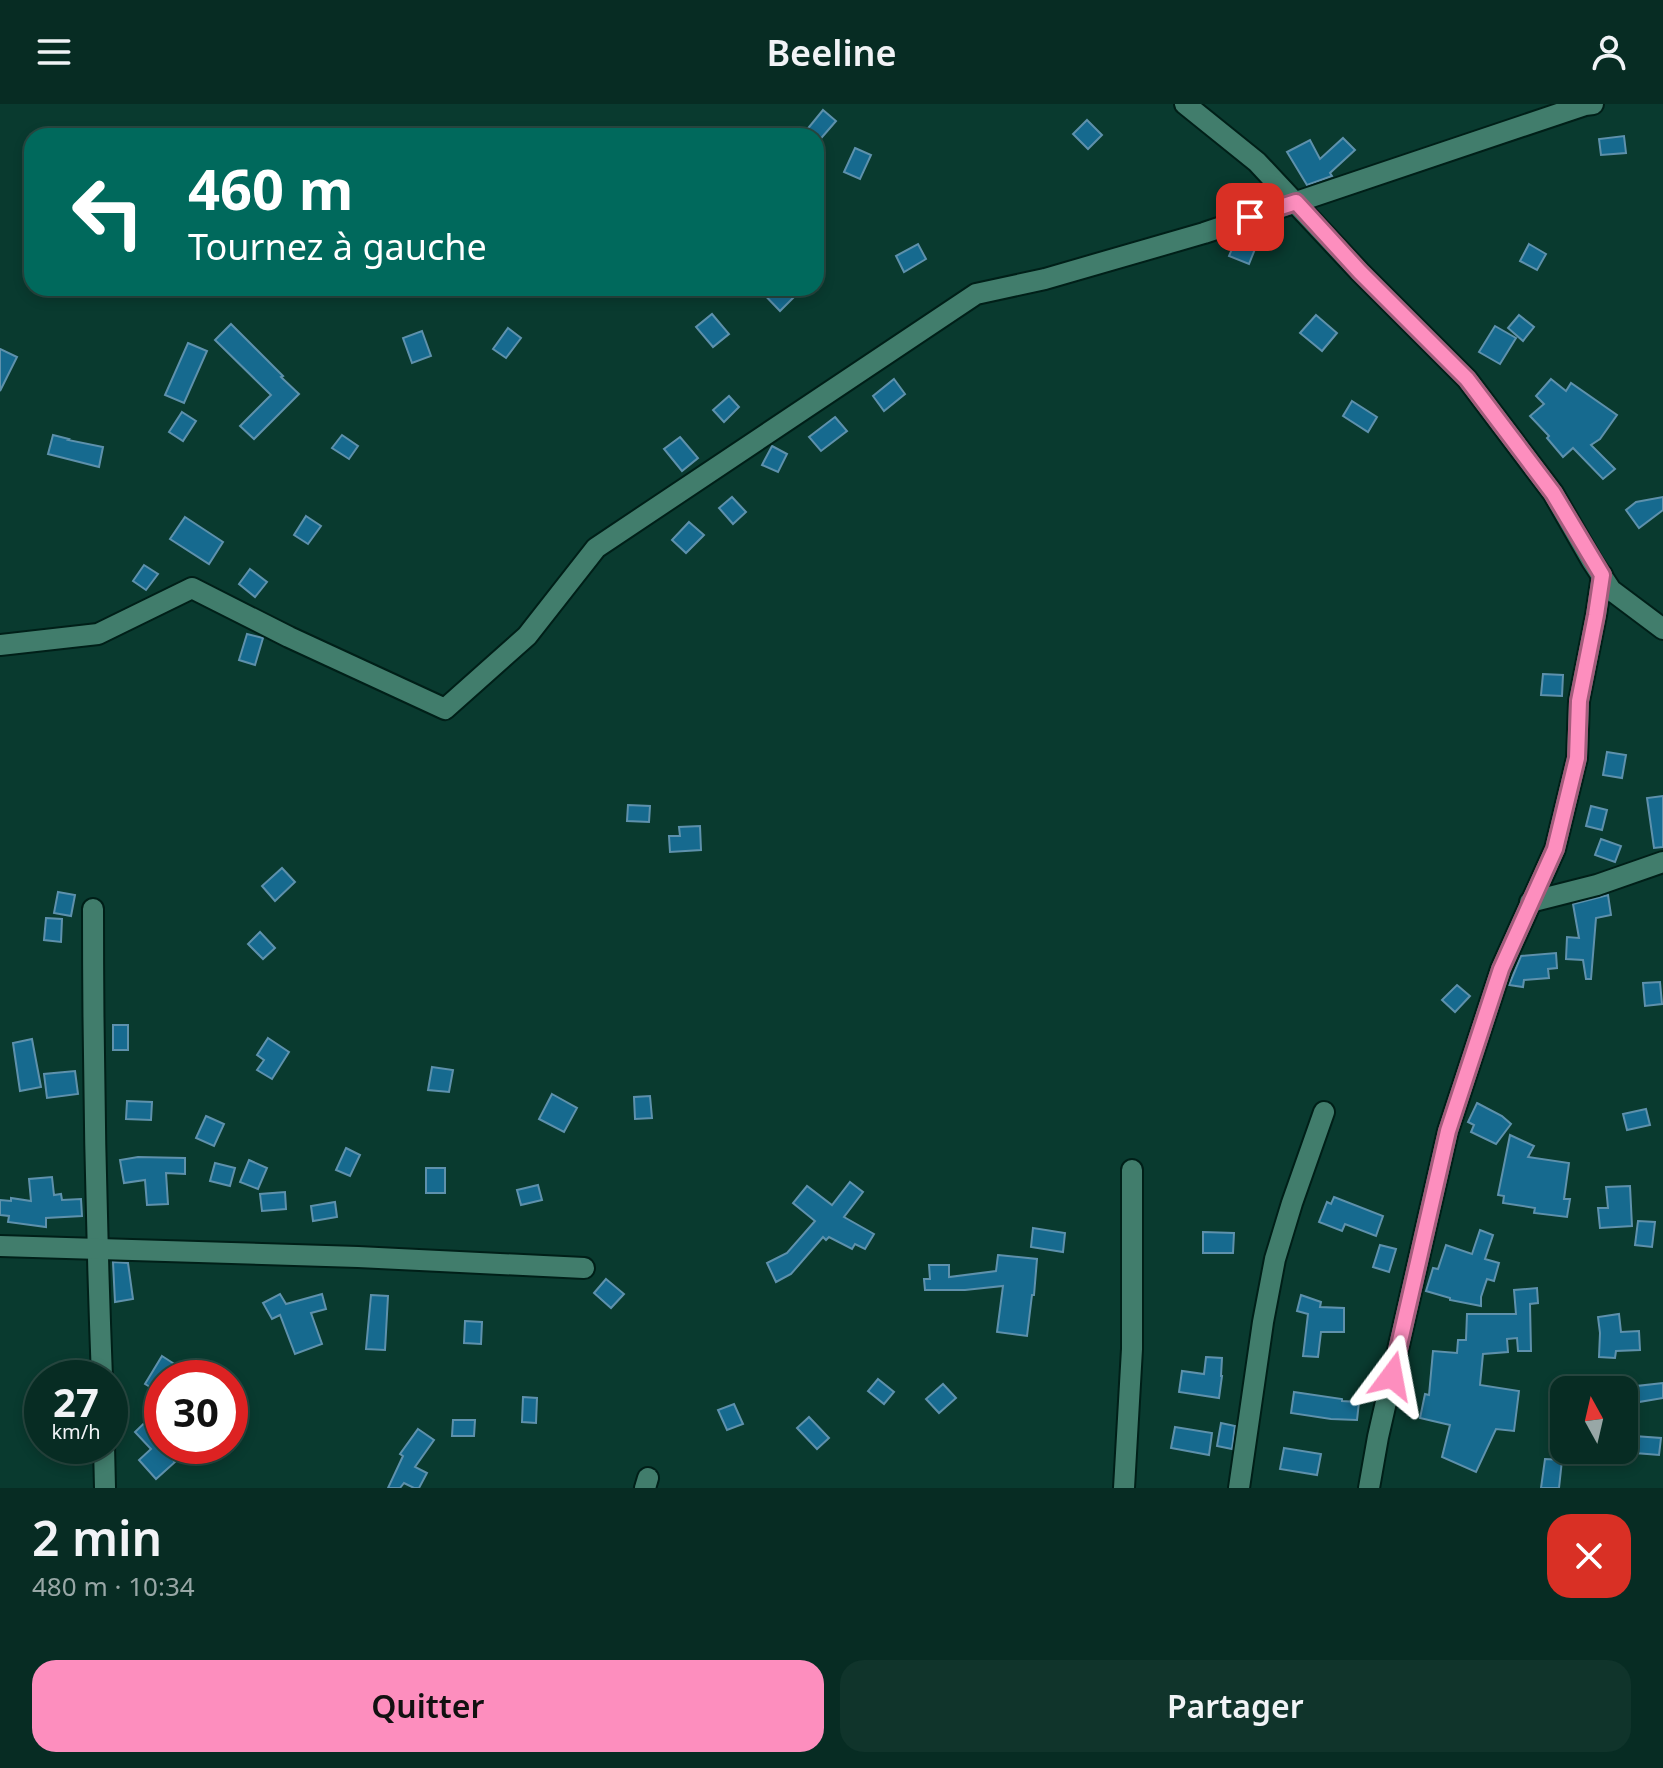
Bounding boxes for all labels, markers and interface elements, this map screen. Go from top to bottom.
text: Beeline [766,28,897,77]
icon: menu [32,30,76,74]
icon: person [1587,30,1631,74]
text: 460 m [188,150,353,226]
icon: left [56,160,160,264]
pin [1216,183,1284,251]
icon: arrive [1228,195,1272,239]
text: Tournez à gauche [188,222,487,271]
position arrow [1350,1334,1434,1418]
speed limit sign: 30 [144,1360,248,1464]
text: 27 [53,1374,99,1429]
north arrow [1550,1376,1638,1464]
map controls [1550,1376,1638,1464]
text: km/h [51,1418,101,1445]
text: 2 min [32,1505,162,1570]
button: close [1547,1514,1631,1598]
text: 480 m · 10:34 [32,1568,195,1604]
button: Quitter [32,1660,824,1752]
button: Partager [840,1660,1631,1752]

